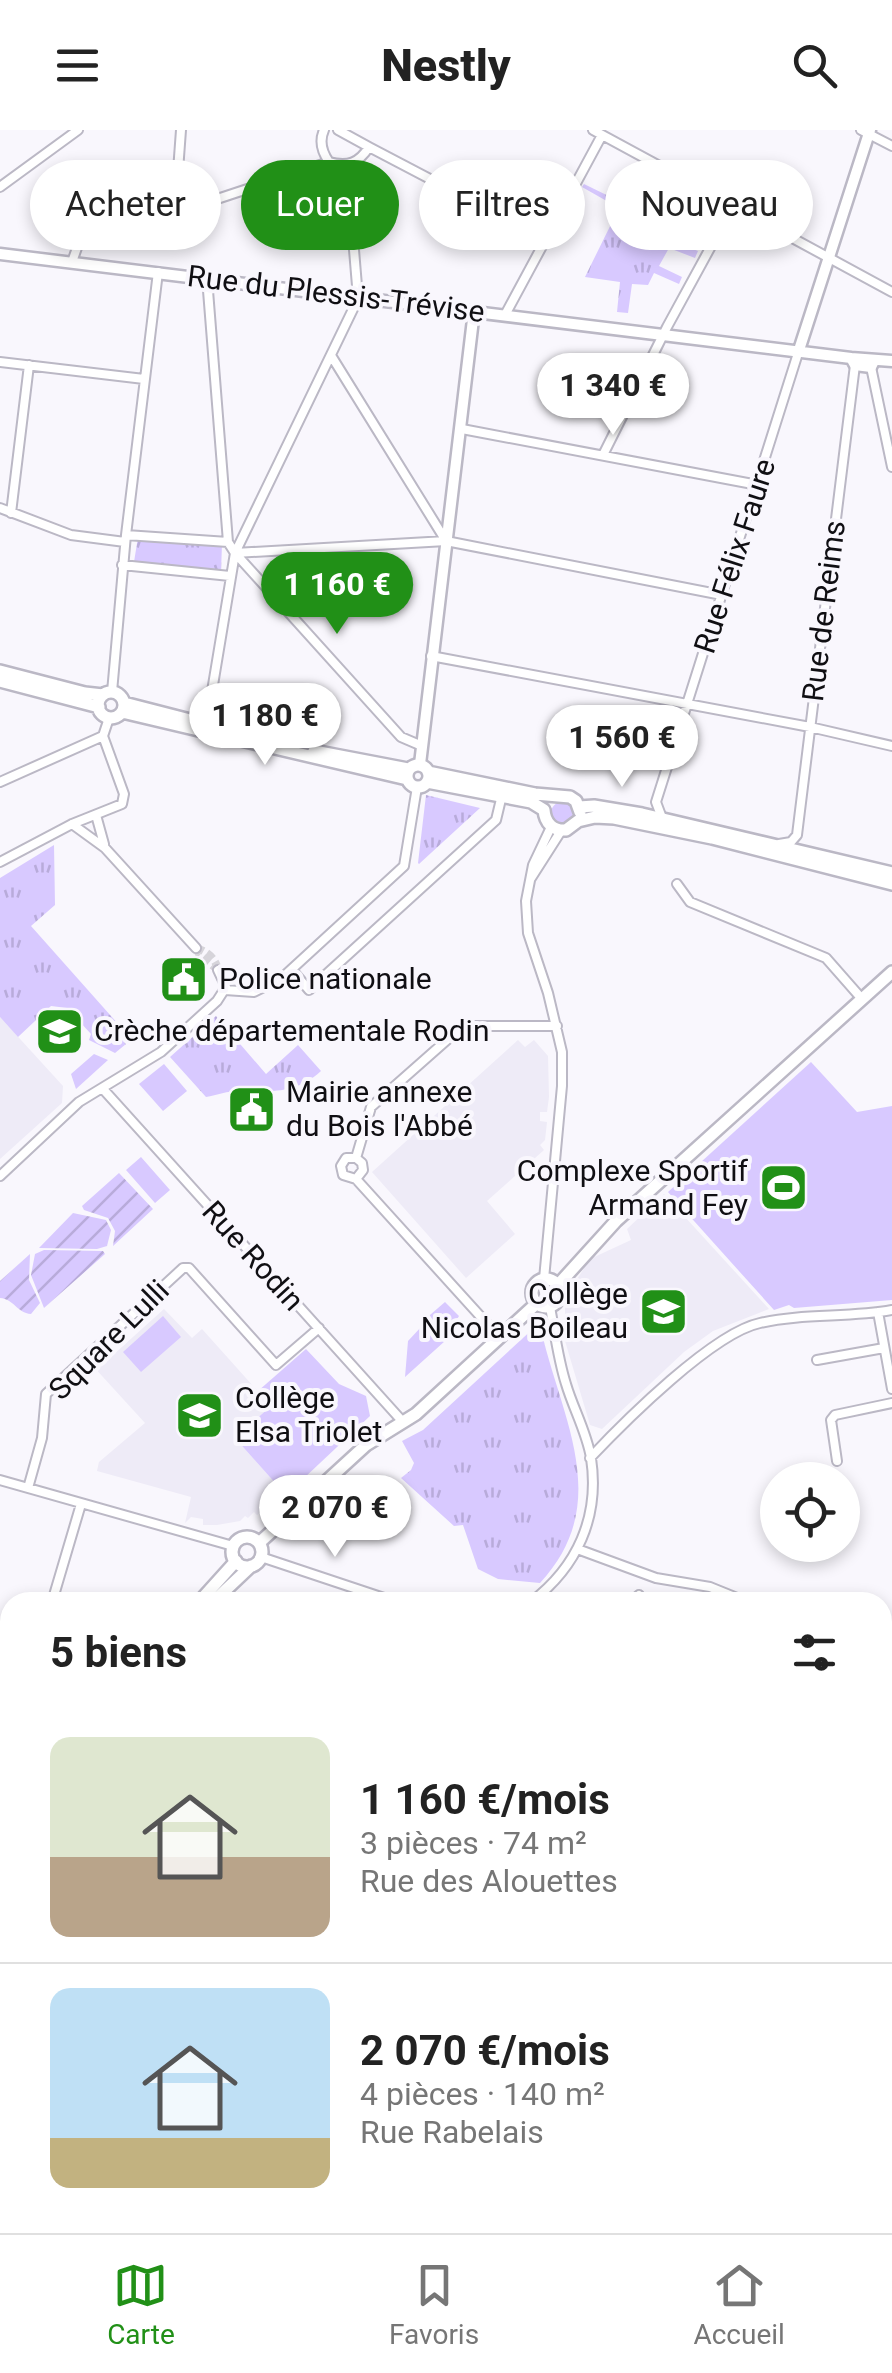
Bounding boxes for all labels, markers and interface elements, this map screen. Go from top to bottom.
icon: menu [50,38,105,93]
icon: search [787,38,842,93]
text: Nestly [381,39,511,92]
chip: Acheter [30,160,221,250]
chip: Louer [241,160,399,250]
chip: Filtres [419,160,585,250]
chip: Nouveau [605,160,813,250]
street label: Rue du Plessis-Trévise [186,258,487,329]
pin: 1 340 € [521,353,705,438]
text: 1 340 € [559,366,667,404]
street label: Rue Félix Faure [687,454,782,657]
street label: Rue de Reims [795,518,852,703]
pin: 1 160 € [245,552,429,637]
text: 1 160 € [283,565,391,603]
pin: 1 180 € [173,683,357,768]
text: 1 180 € [211,696,319,734]
pin: 1 560 € [530,705,714,790]
text: 1 560 € [568,718,676,756]
public building icon: Police nationale [158,953,210,1005]
place label: Police nationale [219,961,432,996]
school or university icon: Crèche départementale Rodin [33,1005,85,1057]
place label: Crèche départementale Rodin [94,1013,489,1048]
place label: Mairie annexe du Bois l'Abbé [286,1074,473,1143]
public building icon: Mairie annexe du Bois l'Abbé [225,1083,277,1135]
place label: Complexe Sportif Armand Fey [517,1153,749,1222]
sports icon: Complexe Sportif Armand Fey [757,1162,809,1214]
street label: Rue Rodin [195,1194,311,1317]
street label: Square Lulli [42,1273,176,1407]
place label: Collège Nicolas Boileau [421,1276,628,1345]
school or university icon: Collège Nicolas Boileau [637,1285,689,1337]
place label: Collège Elsa Triolet [235,1380,382,1449]
school or university icon: Collège Elsa Triolet [174,1389,226,1441]
map controls [760,1462,860,1562]
button: locate [760,1462,860,1562]
pin: 2 070 € [243,1475,427,1560]
text: 2 070 € [281,1488,389,1526]
icon: filters [787,1625,842,1680]
text: 5 biens [50,1628,187,1677]
text: 1 160 €/mois [360,1775,610,1824]
icon: home [130,1777,250,1897]
text: 3 pièces · 74 m² [360,1824,587,1862]
text: Rue des Alouettes [360,1862,618,1900]
text: 2 070 €/mois [360,2026,610,2075]
icon: home [130,2028,250,2148]
text: 4 pièces · 140 m² [360,2075,605,2113]
text: Rue Rabelais [360,2113,544,2151]
tab: Carte [107,2258,175,2351]
tab: Favoris [389,2258,479,2351]
tab: Accueil [693,2258,785,2351]

